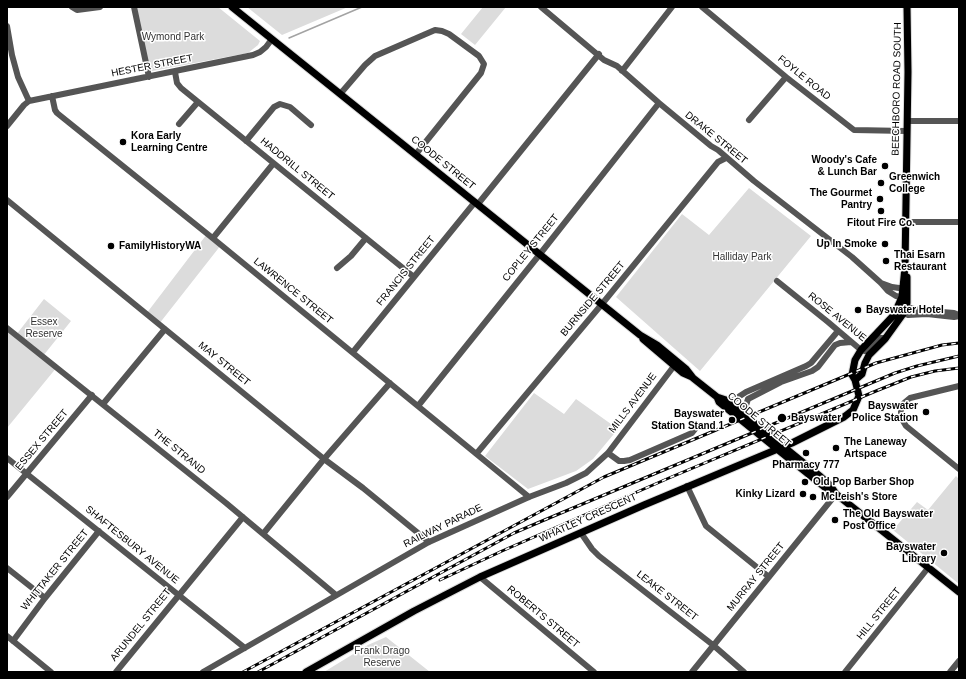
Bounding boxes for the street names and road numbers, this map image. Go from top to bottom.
street label: BEECHBORO ROAD SOUTH [890,22,904,156]
street label: HESTER STREET [110,52,194,80]
street label: FOYLE ROAD [775,53,833,103]
street label: DRAKE STREET [682,109,750,167]
street label: COODE STREET [409,134,477,192]
street label: HADDRILL STREET [258,135,336,203]
street label: COPLEY STREET [500,212,562,284]
street label: FRANCIS STREET [374,234,438,308]
street label: LAWRENCE STREET [251,255,335,327]
street label: BURNSIDE STREET [558,259,628,339]
street label: ROSE AVENUE [805,290,869,344]
street label: MAY STREET [196,339,252,389]
street label: MILLS AVENUE [607,371,659,435]
street label: COODE STREET [725,390,793,450]
street label: ESSEX STREET [13,407,71,473]
street label: THE STRAND [150,427,208,477]
street label: WHATLEY CRESCENT [537,491,639,545]
street label: RAILWAY PARADE [402,502,484,550]
street label: SHAFTESBURY AVENUE [83,504,181,586]
street label: WHITTAKER STREET [19,527,91,613]
street label: MURRAY STREET [725,540,787,614]
street label: LEAKE STREET [634,568,700,624]
street label: ROBERTS STREET [505,583,581,651]
street label: ARUNDEL STREET [108,586,174,664]
street label: HILL STREET [854,586,904,642]

